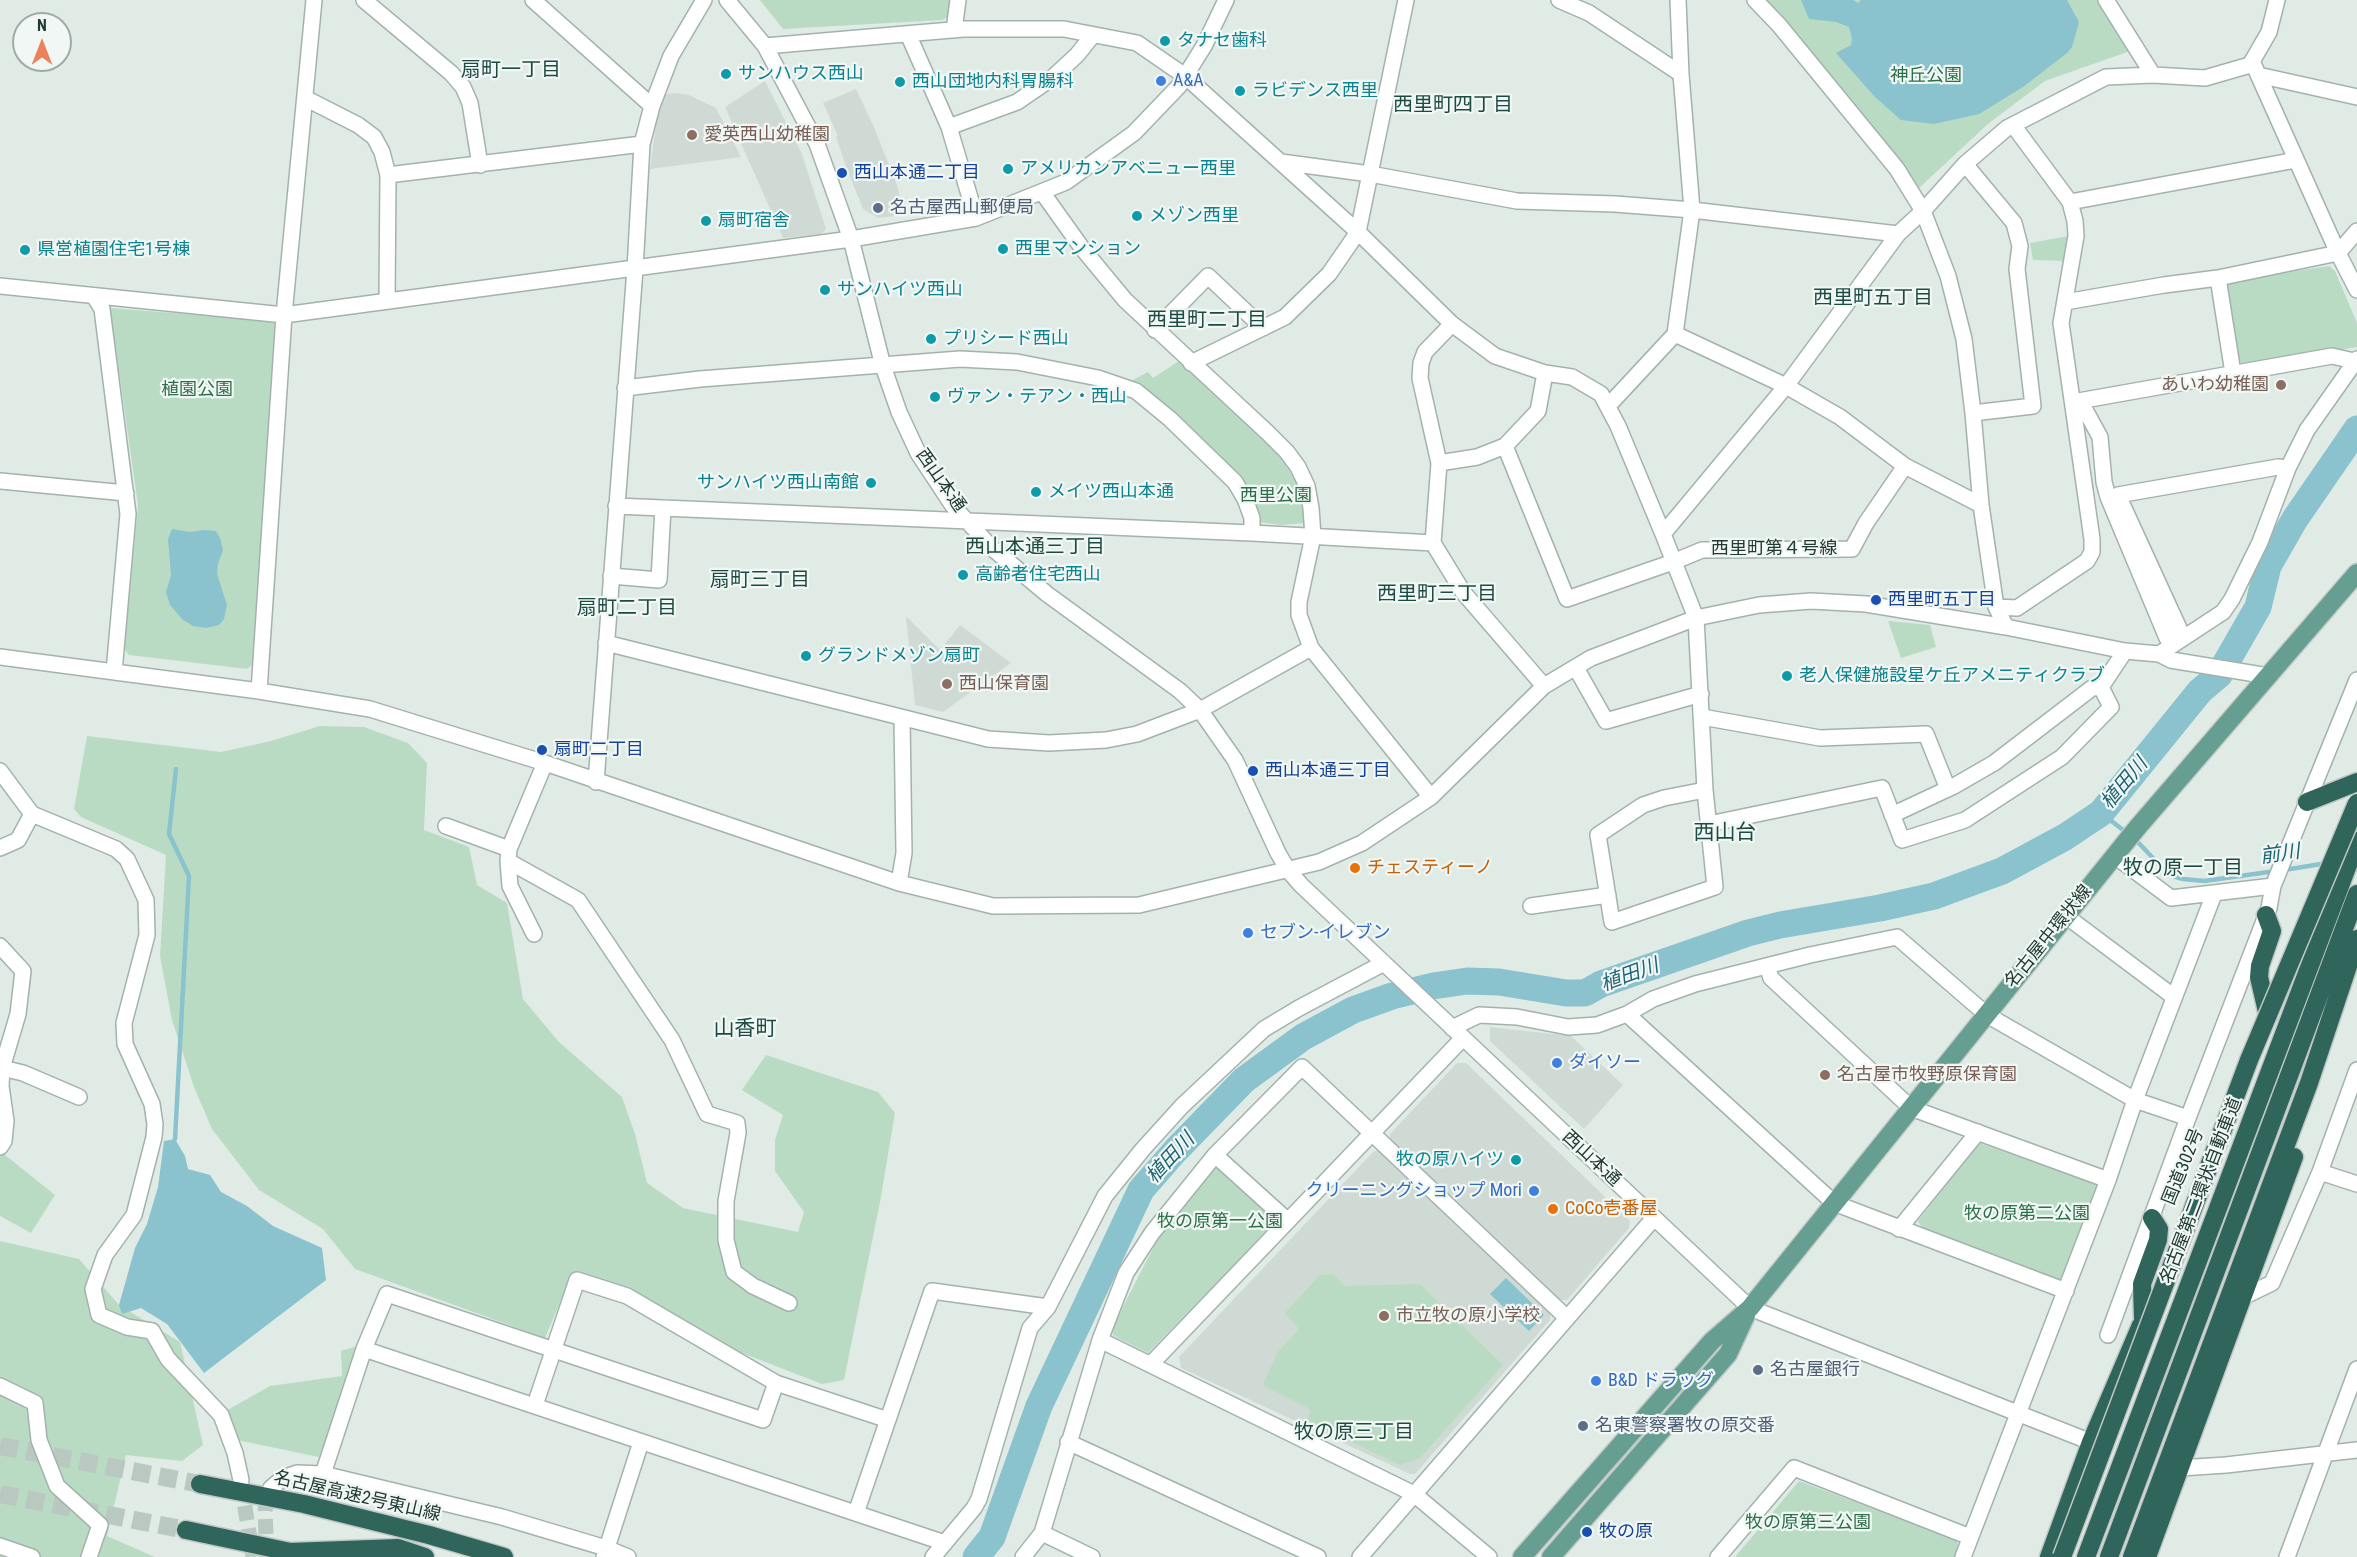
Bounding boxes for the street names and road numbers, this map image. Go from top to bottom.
street label: 西山本通 [911,445,969,517]
street label: 西里町第４号線 [1711,538,1837,560]
street label: 名古屋中環状線 [2001,881,2097,993]
street label: 名古屋第二環状自動車道 [2156,1095,2248,1287]
street label: 国道302号 [2159,1126,2209,1208]
street label: 西山本通 [1557,1127,1625,1191]
street label: 名古屋高速2号東山線 [271,1467,443,1527]

